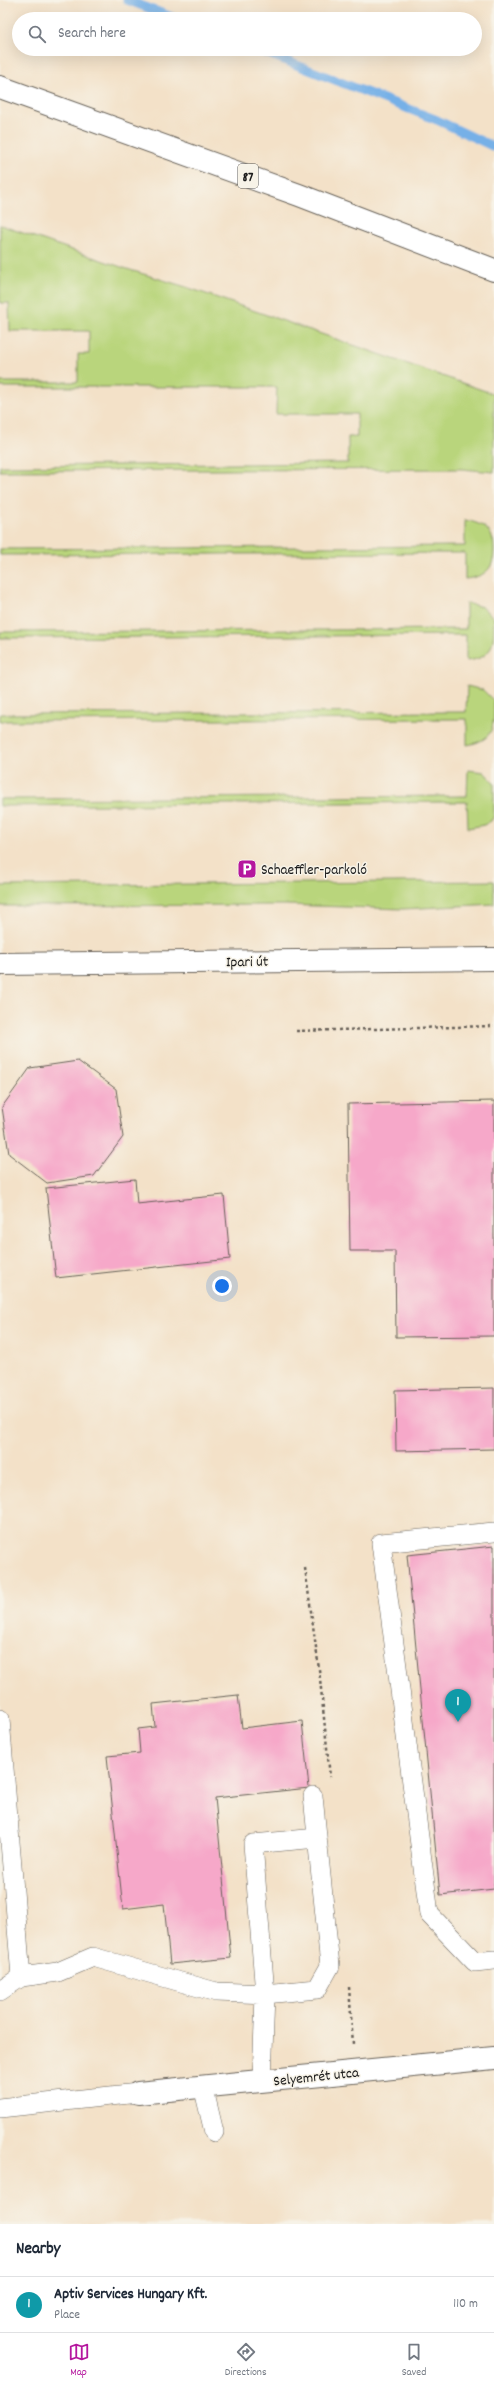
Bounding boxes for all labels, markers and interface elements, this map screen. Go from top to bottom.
search box [12,12,482,56]
icon: search [26,23,48,45]
text: Search here [58,23,126,45]
road number: 87 [238,164,258,188]
parking icon: Schaeffler-parkoló [236,858,258,880]
place label: Schaeffler-parkoló [261,860,367,882]
street label: Ipari út [226,952,269,974]
your location [212,1276,232,1296]
pin: 1 [445,1689,471,1722]
street label: Selyemrét utca [272,2062,361,2093]
text: Nearby [16,2238,60,2262]
text: Aptiv Services Hungary Kft. [54,2284,207,2306]
text: 1 [28,2295,30,2314]
text: 110 m [453,2295,478,2314]
text: Place [54,2306,80,2325]
tab: Map [68,2341,90,2381]
tab: Directions [225,2341,267,2381]
tab: Saved [402,2341,426,2381]

